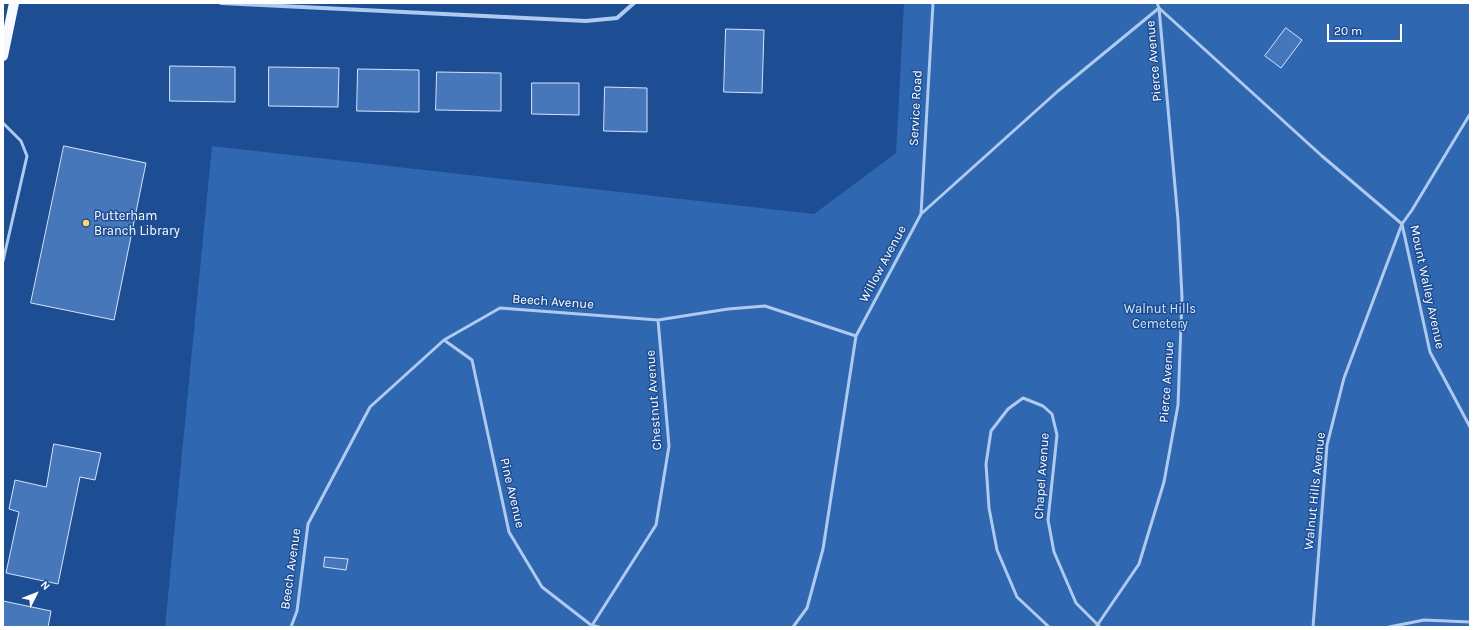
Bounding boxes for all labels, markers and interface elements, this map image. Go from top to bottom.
scale bar [1329,16,1404,42]
street label: Pierce Avenue [1143,20,1165,102]
text: 20 m [1334,24,1362,38]
street label: Service Road [906,70,926,146]
place label: Putterham Branch Library [94,208,180,239]
marker: Putterham Branch Library [81,218,91,228]
street label: Willow Avenue [856,223,910,305]
street label: Mount Walley Avenue [1406,224,1448,350]
street label: Beech Avenue [512,291,594,313]
park label: Walnut Hills Cemetery [1124,301,1196,332]
street label: Pierce Avenue [1156,341,1178,423]
street label: Chestnut Avenue [643,349,665,451]
street label: Walnut Hills Avenue [1301,431,1329,551]
street label: Chapel Avenue [1031,432,1053,520]
street label: Pine Avenue [496,456,528,530]
street label: Beech Avenue [278,527,304,611]
north arrow [16,574,56,614]
text: N [38,578,53,593]

